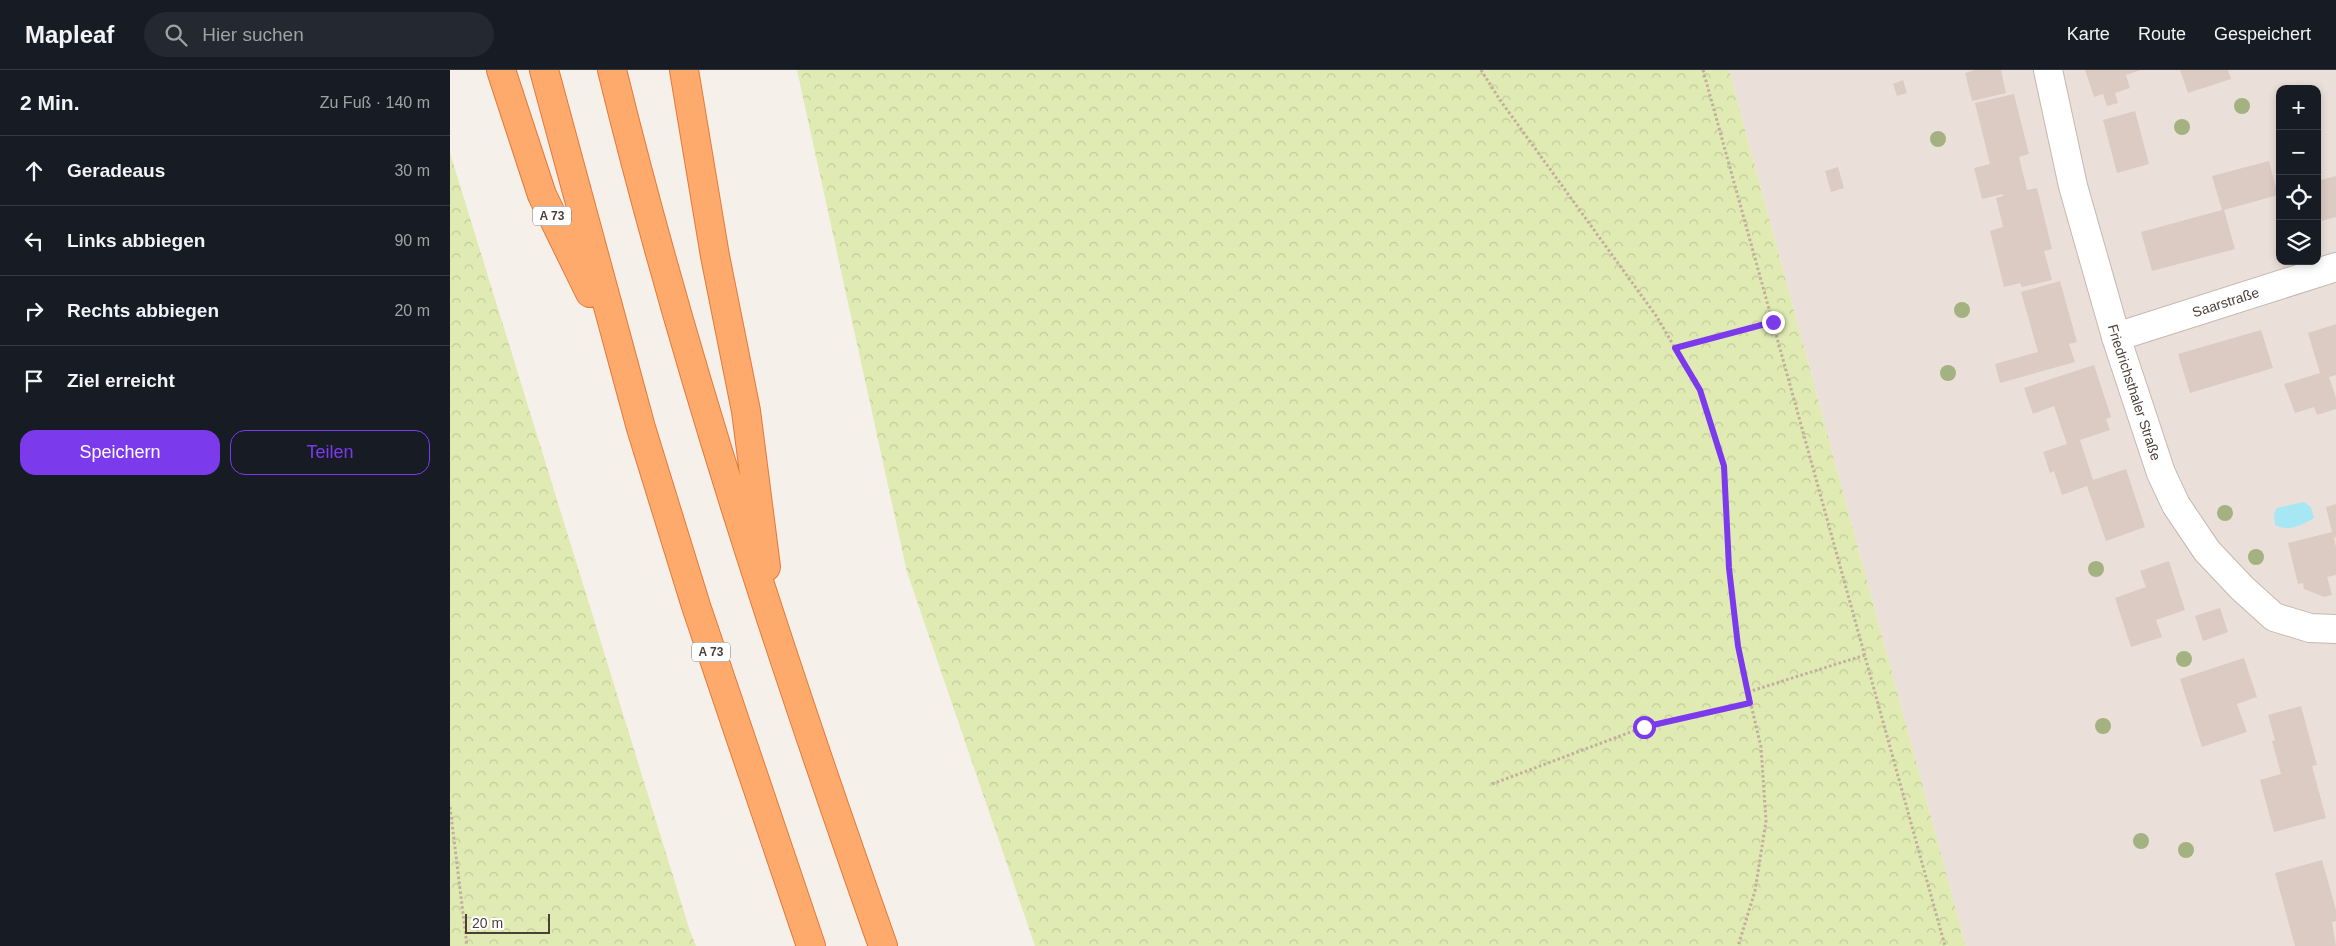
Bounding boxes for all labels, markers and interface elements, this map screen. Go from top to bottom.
search box [144,12,494,57]
text: Mapleaf [25,21,114,48]
icon: search [162,21,190,49]
text: Hier suchen [202,24,304,45]
text: Karte [2067,24,2110,44]
text: Route [2138,24,2186,44]
text: Gespeichert [2214,24,2311,44]
map controls [2276,85,2321,265]
button: + [2276,85,2321,130]
text: 2 Min. [20,91,80,114]
text: Zu Fuß · 140 m [320,94,430,111]
button: − [2276,130,2321,175]
icon: ahead [20,157,48,185]
text: Geradeaus [67,160,165,181]
text: 30 m [394,162,430,179]
button: locate [2276,175,2321,220]
road number: A 73 [533,206,571,226]
button: layers [2276,220,2321,265]
icon: left [20,227,48,255]
text: Links abbiegen [67,230,205,251]
text: 90 m [394,232,430,249]
street label: Saarstraße [2190,284,2261,320]
icon: right [20,297,48,325]
text: Rechts abbiegen [67,300,219,321]
text: 20 m [394,302,430,319]
route end [1762,311,1785,334]
street label: Friedrichsthaler Straße [2105,322,2164,463]
icon: arrive [20,367,48,395]
text: Ziel erreicht [67,370,175,391]
button: Speichern [20,430,220,475]
button: Teilen [230,430,430,475]
road number: A 73 [692,642,730,662]
route start [1633,716,1656,739]
scale bar [465,911,550,934]
text: 20 m [472,915,503,931]

